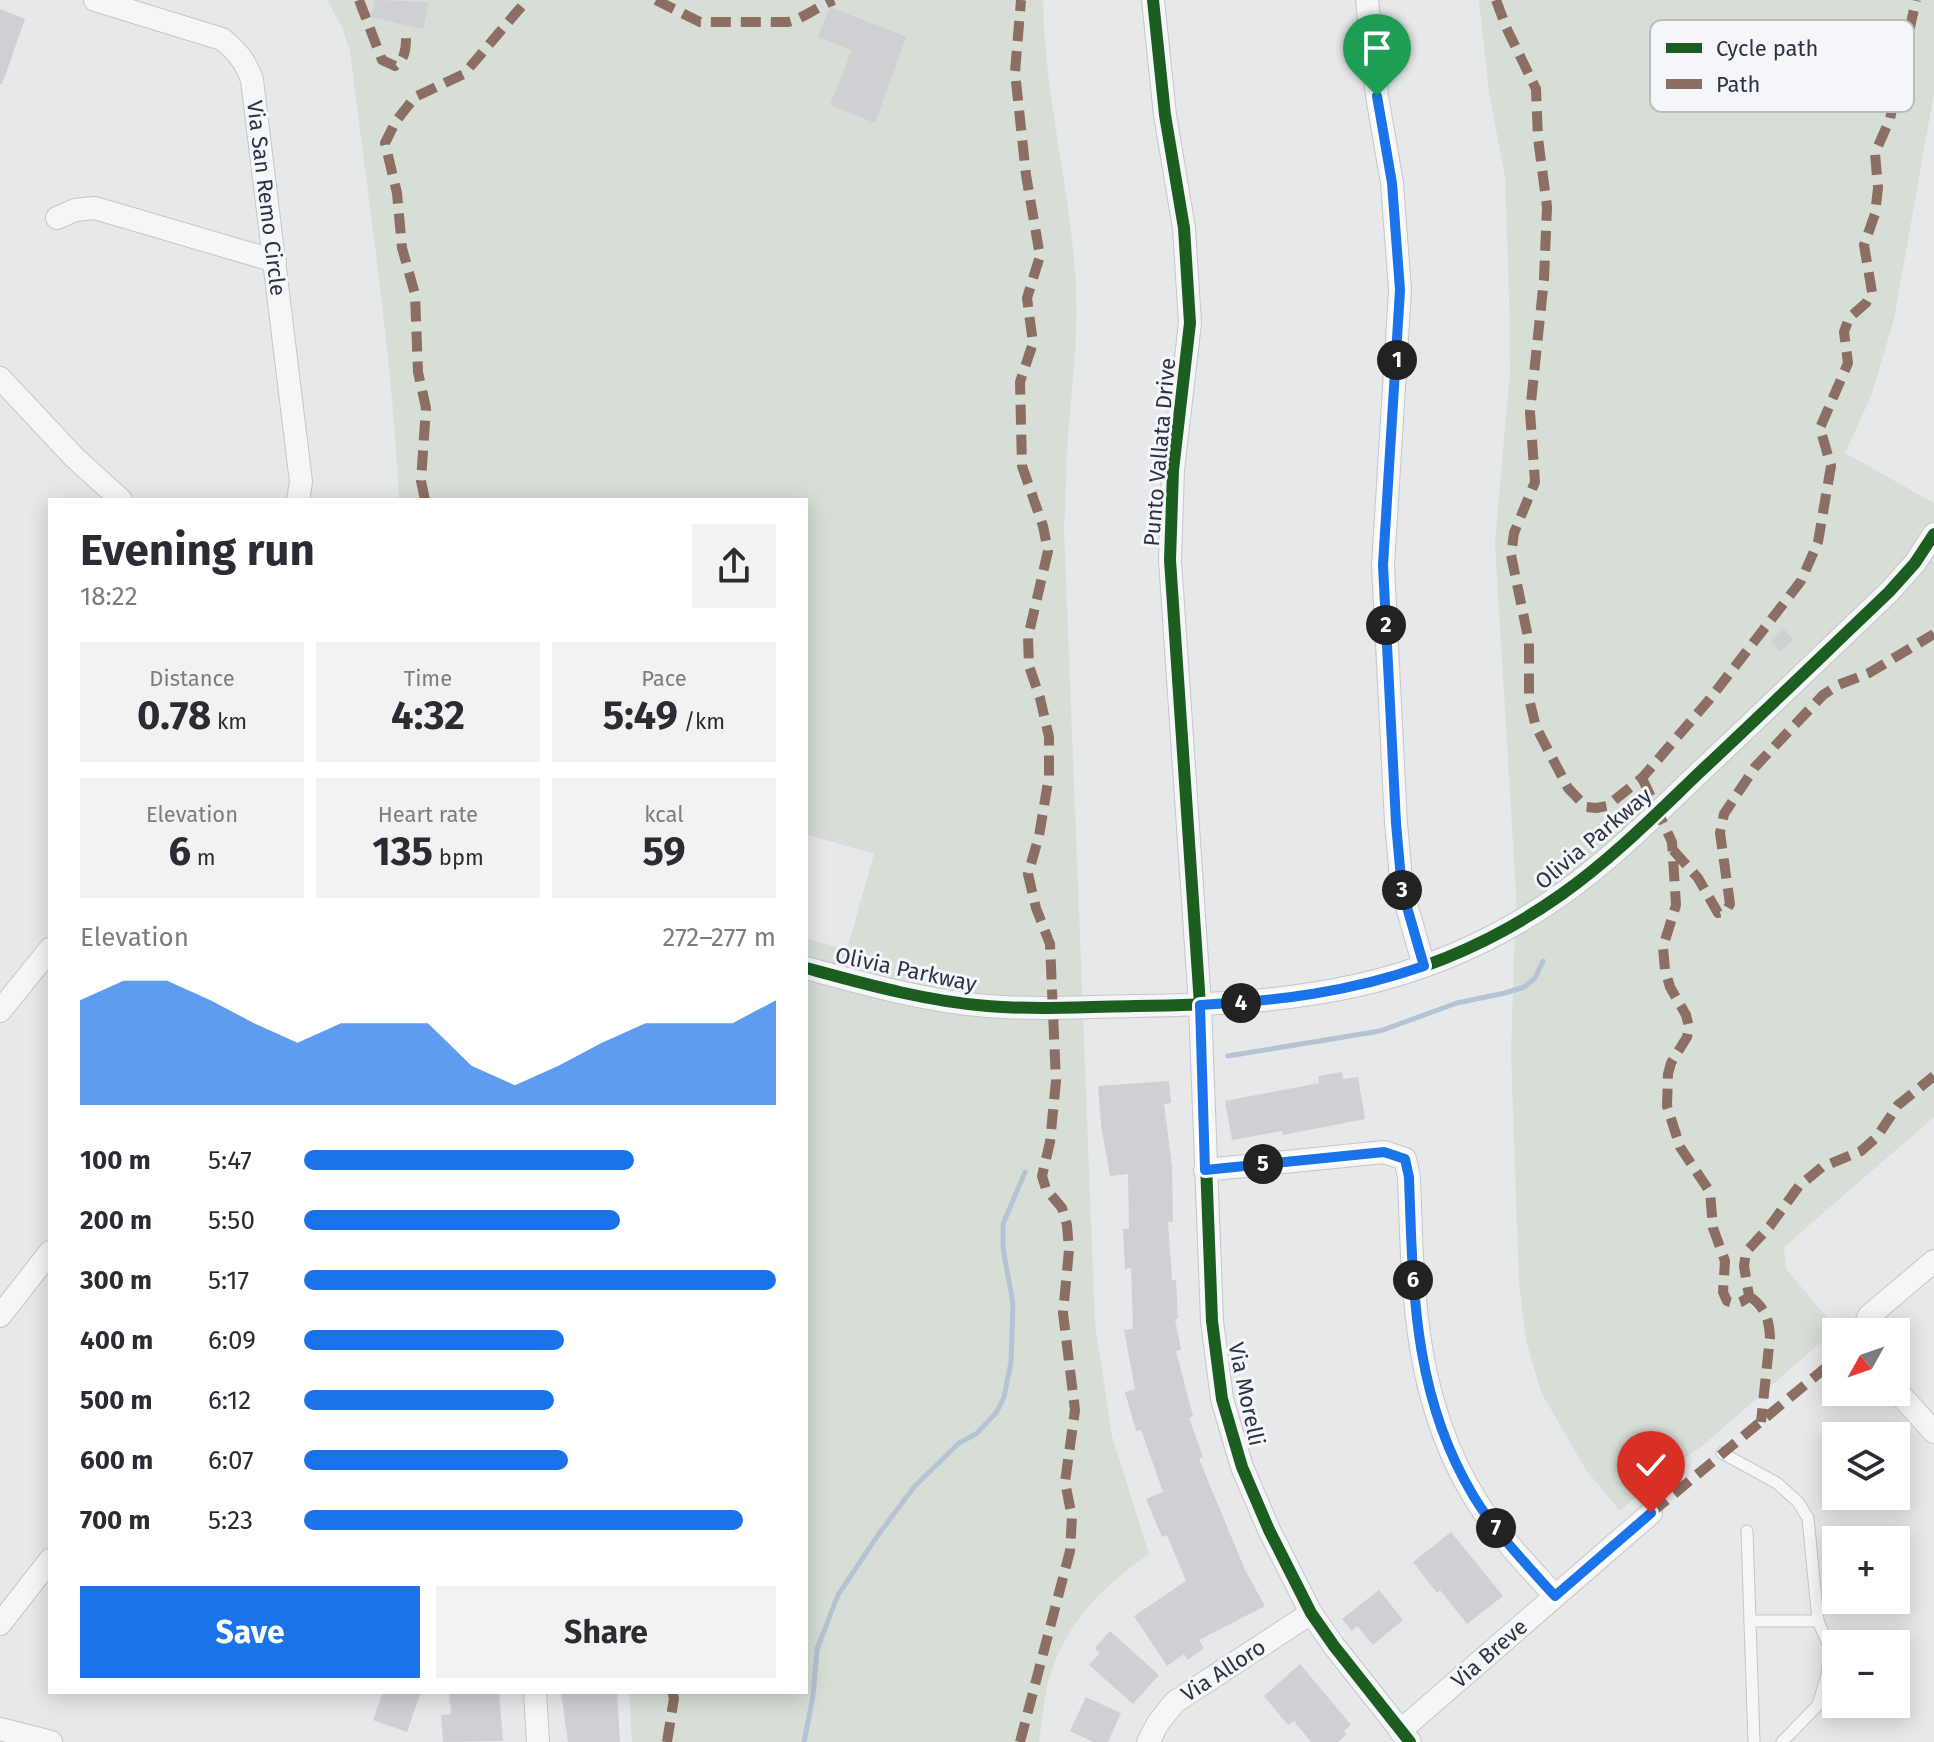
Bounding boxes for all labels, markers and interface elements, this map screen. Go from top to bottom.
pin [1343,14.0,1411,96]
legend [1650,20,1914,112]
icon: arrive [1355,26,1399,70]
text: Cycle path [1716,35,1818,62]
text: Path [1716,71,1760,98]
street label: Via San Remo Circle [241,99,292,297]
pin: 1 [1377,340,1417,380]
text: 1 [1392,346,1402,373]
street label: Punto Vallata Drive [1138,357,1181,547]
text: Evening run [80,524,315,577]
button: share [692,524,776,608]
text: 18:22 [80,581,138,612]
pin: 2 [1366,605,1406,645]
text: 2 [1380,611,1392,638]
text: Distance [149,665,235,692]
text: Time [404,665,452,692]
text: Pace [641,665,687,692]
text: 0.78 [137,692,211,740]
text: 4:32 [391,692,465,740]
text: 5:49 [603,692,678,740]
text: km [211,708,247,735]
text: /km [678,708,725,735]
street label: Olivia Parkway [1530,782,1657,895]
text: Elevation [146,801,238,828]
text: Heart rate [378,801,478,828]
text: kcal [644,801,684,828]
text: 6 [168,828,191,876]
text: 135 [372,828,433,876]
text: 59 [642,828,686,876]
text: m [191,844,216,871]
text: bpm [433,844,484,871]
pin: 3 [1382,870,1422,910]
text: 3 [1396,876,1408,903]
text: Elevation [80,922,189,953]
text: 272–277 m [663,922,776,953]
street label: Olivia Parkway [833,941,979,998]
pin: 4 [1221,983,1261,1023]
text: 4 [1235,989,1247,1016]
pin: 5 [1243,1144,1283,1184]
text: 100 m [80,1145,151,1176]
text: 5:47 [208,1145,252,1176]
text: 5 [1257,1150,1269,1177]
text: 200 m [80,1205,152,1236]
text: 5:50 [208,1205,255,1236]
pin: 6 [1393,1260,1433,1300]
text: 300 m [80,1265,152,1296]
text: 5:17 [208,1265,249,1296]
text: 6 [1407,1266,1419,1293]
north arrow [1822,1318,1910,1406]
map controls [1822,1318,1910,1718]
text: 400 m [80,1325,153,1356]
text: 6:09 [208,1325,256,1356]
street label: Via Morelli [1222,1340,1271,1448]
text: 500 m [80,1385,153,1416]
text: 6:12 [208,1385,251,1416]
button: layers [1822,1422,1910,1510]
pin [1617,1431,1685,1513]
icon: check [1629,1443,1673,1487]
text: 600 m [80,1445,153,1476]
text: 6:07 [208,1445,254,1476]
text: 700 m [80,1505,150,1536]
text: 5:23 [208,1505,253,1536]
pin: 7 [1476,1508,1516,1548]
text: 7 [1491,1514,1501,1541]
button: + [1822,1526,1910,1614]
button: Save [80,1586,420,1678]
button: Share [436,1586,776,1678]
street label: Via Breve [1446,1613,1533,1694]
button: − [1822,1630,1910,1718]
street label: Via Alloro [1176,1633,1271,1708]

